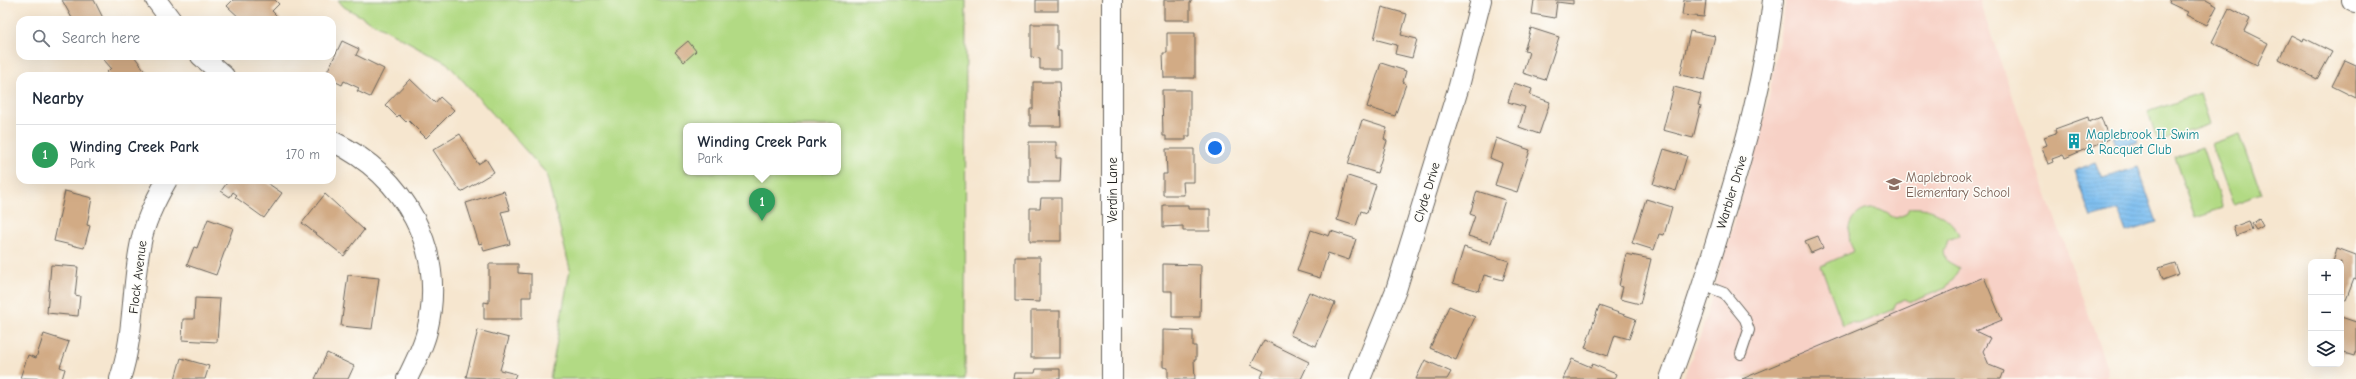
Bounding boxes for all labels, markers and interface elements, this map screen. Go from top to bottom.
search box [16,16,336,60]
icon: search [30,27,52,49]
text: Search here [62,29,140,47]
text: Nearby [32,89,83,108]
popup [683,123,841,175]
place label: Maplebrook II Swim & Racquet Club [2086,127,2199,157]
building icon: Maplebrook II Swim & Racquet Club [2065,132,2083,150]
text: Winding Creek Park [698,133,826,151]
text: Winding Creek Park [70,138,199,156]
your location [1205,138,1225,158]
text: 1 [42,147,48,162]
text: 170 m [286,147,320,162]
text: Park [698,151,722,166]
street label: Warbler Drive [1713,153,1750,231]
text: Park [70,156,95,171]
street label: Verdin Lane [1105,157,1120,223]
street label: Clyde Drive [1410,160,1443,224]
place label: Maplebrook Elementary School [1906,170,2010,200]
school or university icon: Maplebrook Elementary School [1885,175,1903,193]
pin: 1 [749,188,775,221]
street label: Flock Avenue [126,239,149,315]
map controls [2308,259,2344,367]
button: + [2308,259,2344,295]
button: − [2308,295,2344,331]
button: layers [2308,331,2344,367]

